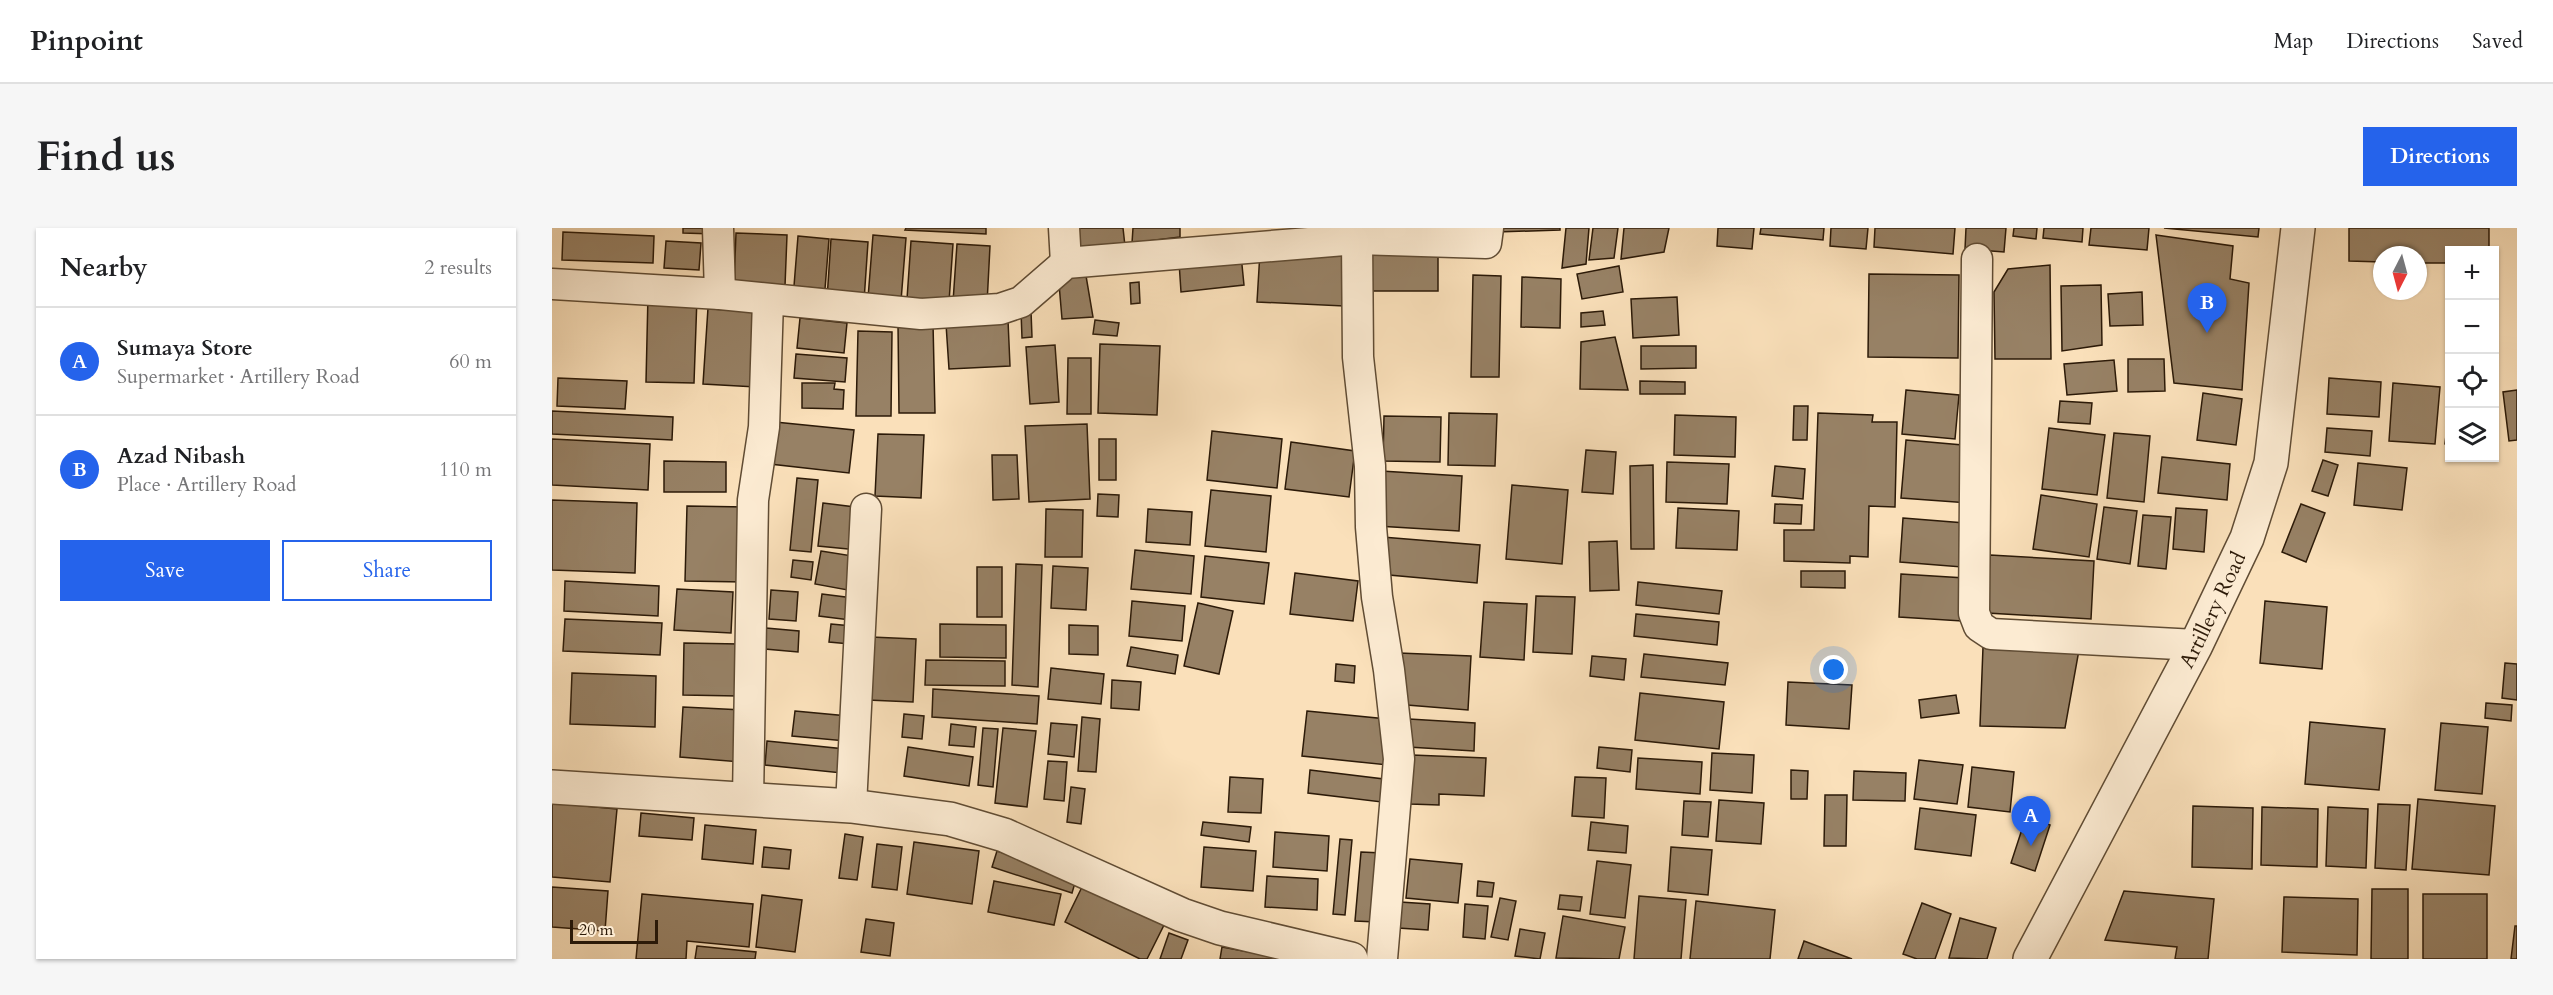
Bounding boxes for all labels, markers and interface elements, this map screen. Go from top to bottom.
text: Pinpoint [30,22,143,60]
text: Map [2273,27,2313,56]
text: Directions [2346,27,2439,56]
text: Saved [2472,27,2523,56]
button: Directions [2363,127,2517,186]
text: Find us [36,128,176,185]
north arrow [2373,246,2427,300]
map controls [2445,246,2499,462]
button: + [2445,246,2499,300]
text: Nearby [60,250,148,285]
text: 2 results [424,254,492,281]
pin: B [2188,284,2226,333]
button: − [2445,300,2499,354]
text: Sumaya Store [117,333,253,363]
text: A [72,348,87,375]
text: 60 m [449,348,492,375]
button: locate [2445,354,2499,408]
text: Supermarket · Artillery Road [117,363,360,390]
button: layers [2445,408,2499,462]
text: Azad Nibash [117,441,245,471]
text: B [72,456,87,483]
text: 110 m [439,456,492,483]
text: Place · Artillery Road [117,471,297,498]
button: Save [60,540,270,601]
button: Share [282,540,492,601]
street label: Artillery Road [2172,547,2253,673]
your location [1819,655,1848,684]
pin: A [2012,796,2050,846]
scale bar [570,917,658,944]
text: 20 m [579,919,613,941]

